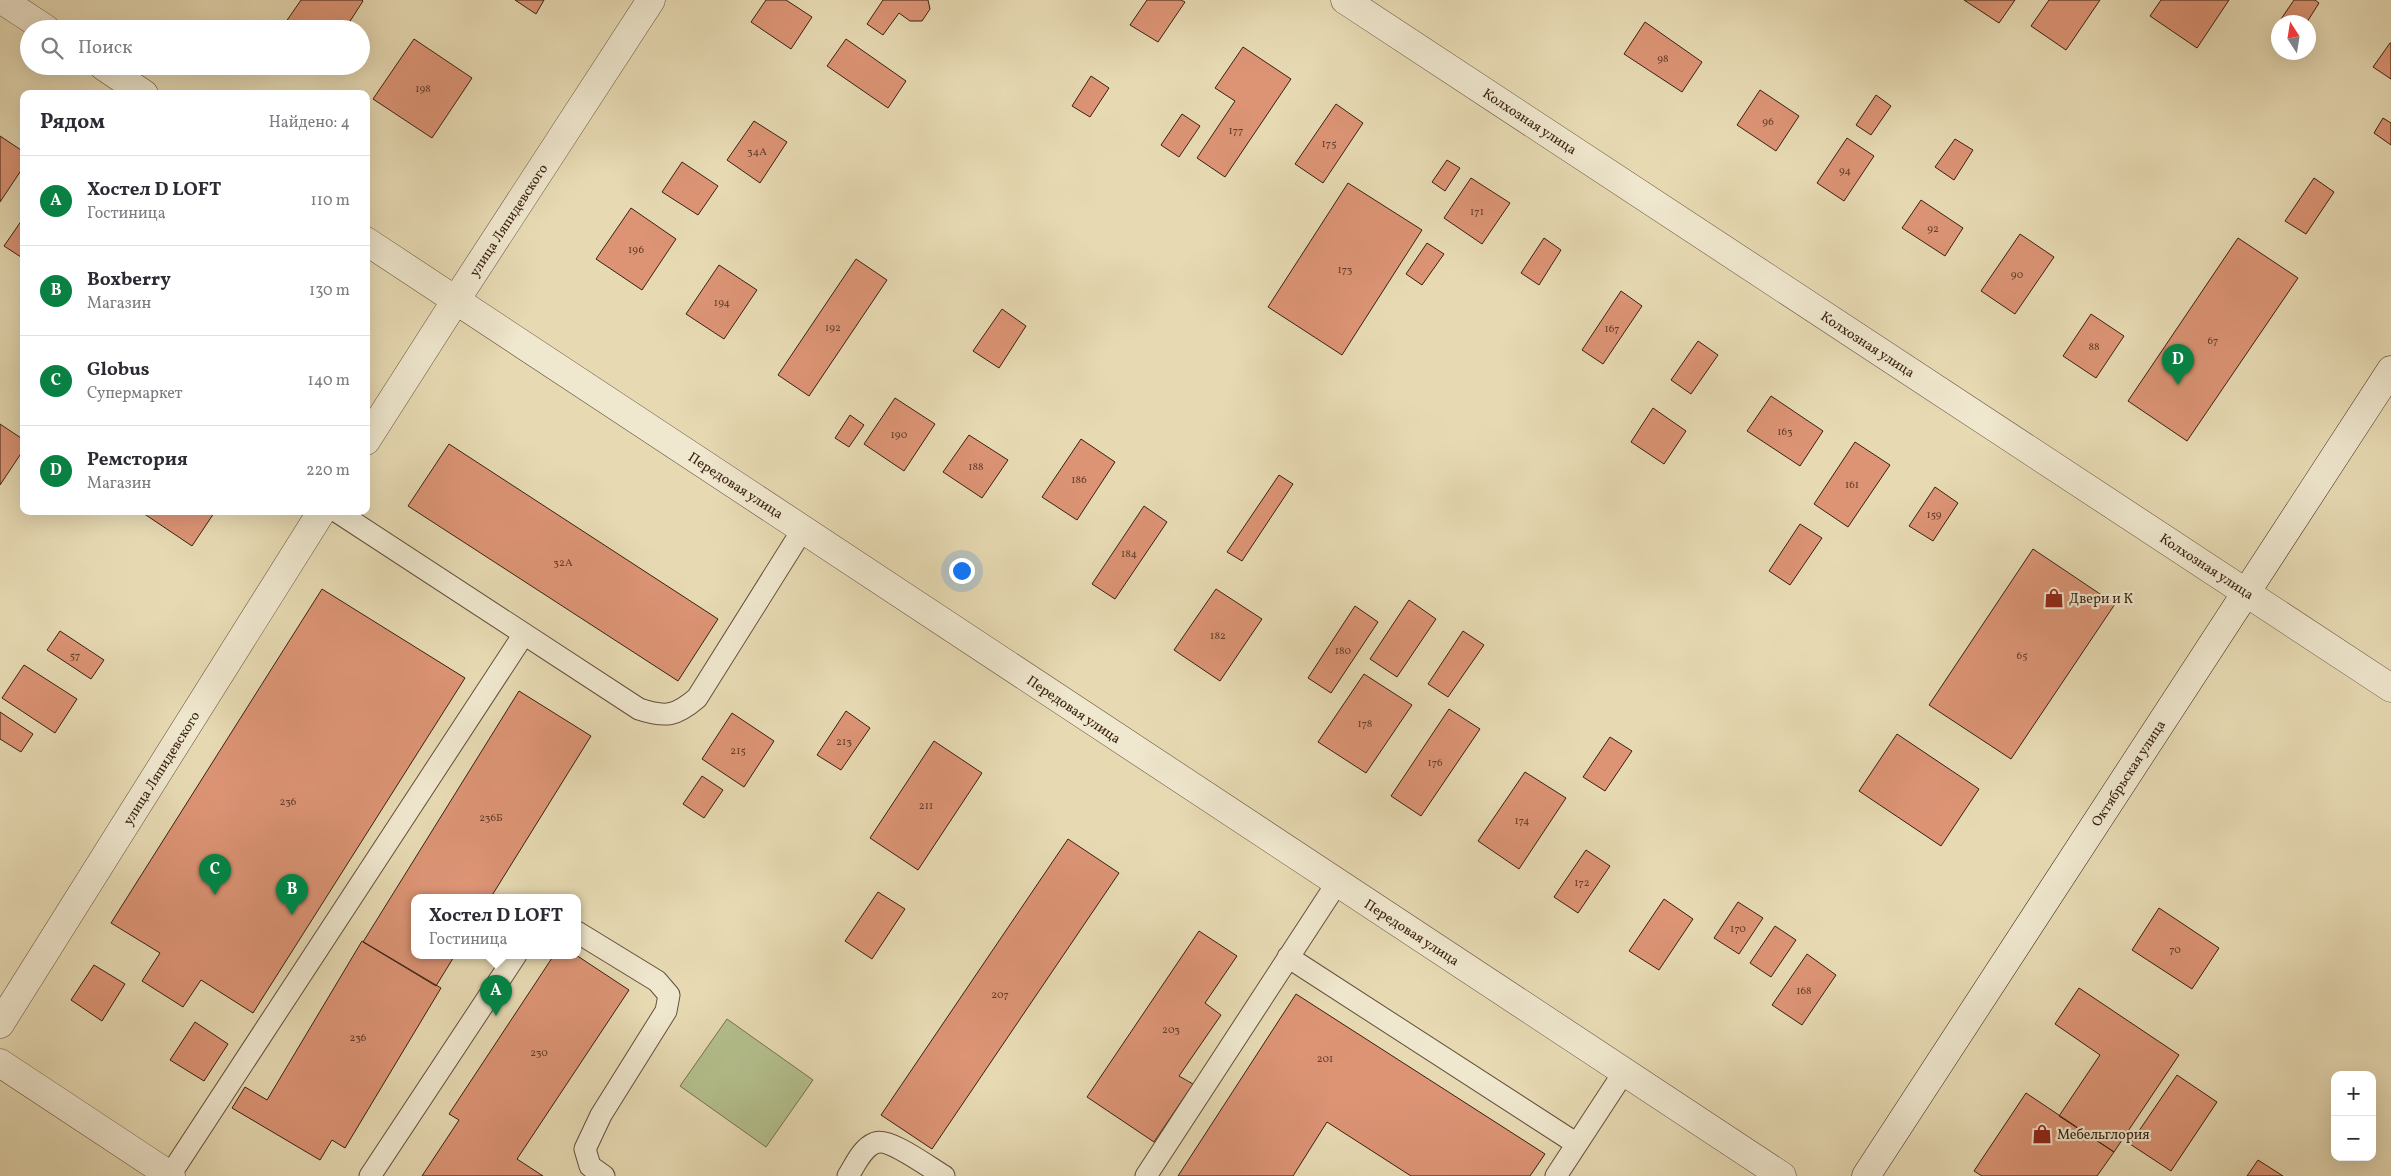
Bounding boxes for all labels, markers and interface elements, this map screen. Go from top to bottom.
north arrow [2271,15,2316,60]
search box [20,20,370,75]
icon: search [38,34,66,62]
text: Поиск [78,35,132,61]
house number: 98 [1657,52,1669,67]
house number: 198 [415,82,431,97]
street label: Колхозная улица [1478,85,1580,160]
text: Рядом [40,108,105,137]
text: Найдено: 4 [269,112,350,134]
house number: 96 [1762,115,1774,130]
house number: 177 [1229,124,1243,139]
house number: 175 [1322,137,1336,152]
house number: 34А [747,145,767,160]
street label: улица Ляпидевского [466,161,553,281]
house number: 94 [1839,164,1851,179]
text: Хостел D LOFT [87,177,221,203]
text: A [50,190,62,212]
text: 110 m [311,190,350,212]
text: Гостиница [87,203,166,225]
house number: 171 [1470,205,1484,220]
house number: 92 [1927,222,1939,237]
house number: 196 [628,243,644,258]
house number: 173 [1338,263,1353,278]
text: Boxberry [87,267,171,293]
house number: 90 [2011,268,2024,283]
text: B [51,280,61,302]
text: 130 m [309,280,350,302]
text: Магазин [87,293,151,315]
house number: 194 [714,296,731,311]
street label: Колхозная улица [1816,308,1918,383]
house number: 192 [825,321,841,336]
house number: 167 [1604,322,1620,337]
house number: 67 [2208,334,2218,349]
house number: 88 [2088,340,2100,355]
pin: D [2162,344,2194,385]
text: Globus [87,357,150,383]
text: C [51,370,61,392]
text: 140 m [308,370,350,392]
text: Супермаркет [87,383,183,405]
house number: 163 [1777,425,1793,440]
house number: 190 [891,428,908,443]
text: Ремстория [87,447,188,473]
street label: Передовая улица [684,448,786,524]
text: D [50,460,62,482]
text: 220 m [306,460,350,482]
house number: 188 [968,460,984,475]
text: Магазин [87,473,151,495]
house number: 186 [1071,473,1087,488]
house number: 161 [1845,478,1859,493]
house number: 159 [1926,508,1942,523]
street label: Колхозная улица [2155,530,2257,605]
house number: 184 [1121,547,1137,562]
house number: 32А [553,556,573,571]
your location [949,558,975,584]
shop icon: Двери и К [2043,587,2065,609]
place label: Двери и К [2069,590,2134,609]
house number: 182 [1210,629,1226,644]
house number: 180 [1335,644,1352,659]
house number: 57 [70,649,80,664]
house number: 65 [2017,649,2027,664]
street label: Передовая улица [1022,672,1124,749]
street label: улица Ляпидевского [119,708,205,829]
house number: 178 [1358,717,1373,732]
street label: Октябрьская улица [2088,717,2171,831]
house number: 213 [836,735,852,750]
house number: 215 [730,744,746,759]
house number: 176 [1427,756,1443,771]
house number: 236 [280,795,297,810]
house number: 211 [919,799,933,814]
house number: 236Б [479,811,503,826]
house number: 174 [1514,814,1530,829]
pin: C [199,854,231,895]
pin: B [276,874,308,915]
house number: 172 [1574,876,1590,891]
popup [411,894,581,959]
street label: Передовая улица [1360,895,1462,971]
text: Хостел D LOFT [429,903,563,929]
house number: 170 [1730,922,1746,937]
text: Гостиница [429,929,508,951]
house number: 70 [2169,943,2181,958]
pin: A [480,975,512,1016]
house number: 168 [1796,984,1812,999]
house number: 207 [991,988,1009,1003]
house number: 203 [1162,1023,1180,1038]
house number: 236 [350,1031,367,1046]
house number: 230 [530,1046,548,1061]
house number: 201 [1317,1052,1333,1067]
map controls [2331,1071,2376,1161]
button: + [2331,1071,2376,1116]
button: − [2331,1116,2376,1161]
shop icon: Мебельглория [2031,1123,2053,1145]
place label: Мебельглория [2057,1126,2150,1145]

